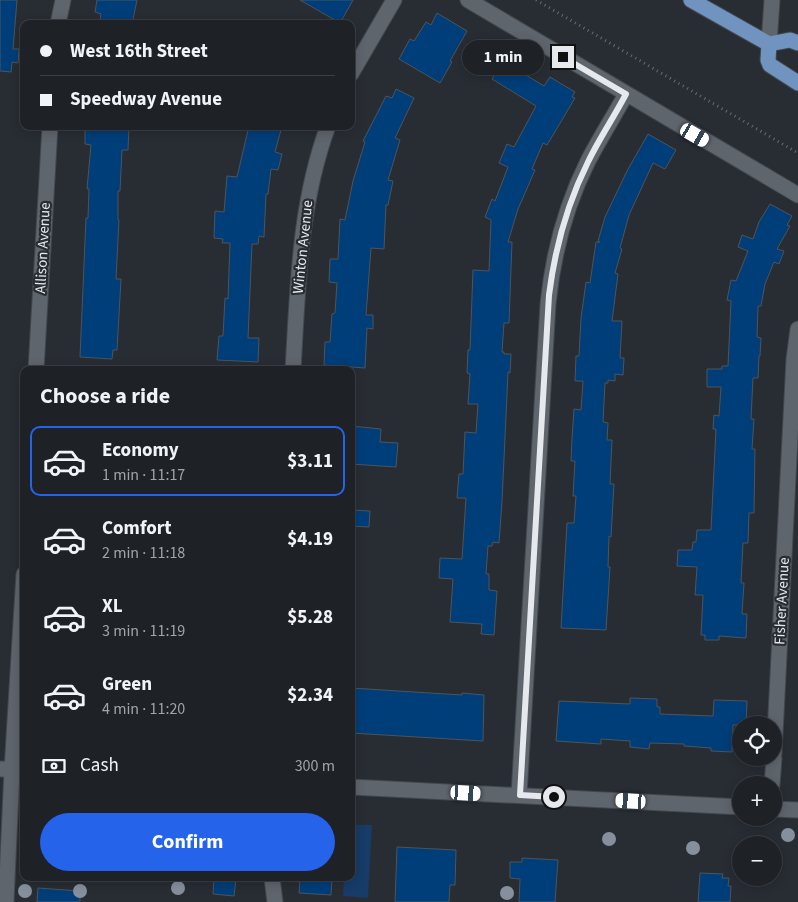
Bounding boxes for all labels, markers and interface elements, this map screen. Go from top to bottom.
text: West 16th Street [70,38,208,65]
callout: 1 min [463,40,546,74]
text: 1 min [484,46,522,68]
route end [552,46,574,68]
text: Speedway Avenue [70,86,222,113]
car [678,121,711,149]
street label: Winton Avenue [288,199,318,295]
street label: Allison Avenue [30,202,56,294]
text: Choose a ride [40,380,170,412]
text: Economy [102,437,179,464]
icon: car [42,439,87,484]
text: $3.11 [287,448,333,475]
text: 1 min · 11:17 [102,464,185,486]
text: Comfort [102,515,172,542]
icon: car [42,517,87,562]
text: $4.19 [287,526,333,553]
text: 2 min · 11:18 [102,542,185,564]
street label: Fisher Avenue [769,557,795,645]
text: XL [102,593,123,620]
icon: car [42,595,87,640]
text: $5.28 [287,604,333,631]
text: 3 min · 11:19 [102,620,185,642]
text: Green [102,671,152,698]
icon: car [42,673,87,718]
text: $2.34 [287,682,333,709]
text: 4 min · 11:20 [102,698,185,720]
map controls [732,716,782,886]
button: locate [732,716,782,766]
icon: cash [40,752,68,780]
text: Cash [80,752,119,779]
text: 300 m [295,755,335,777]
button: + [732,776,782,826]
car [450,785,481,801]
route start [543,786,565,808]
car [615,793,646,809]
button: Confirm [40,813,335,871]
button: − [732,836,782,886]

